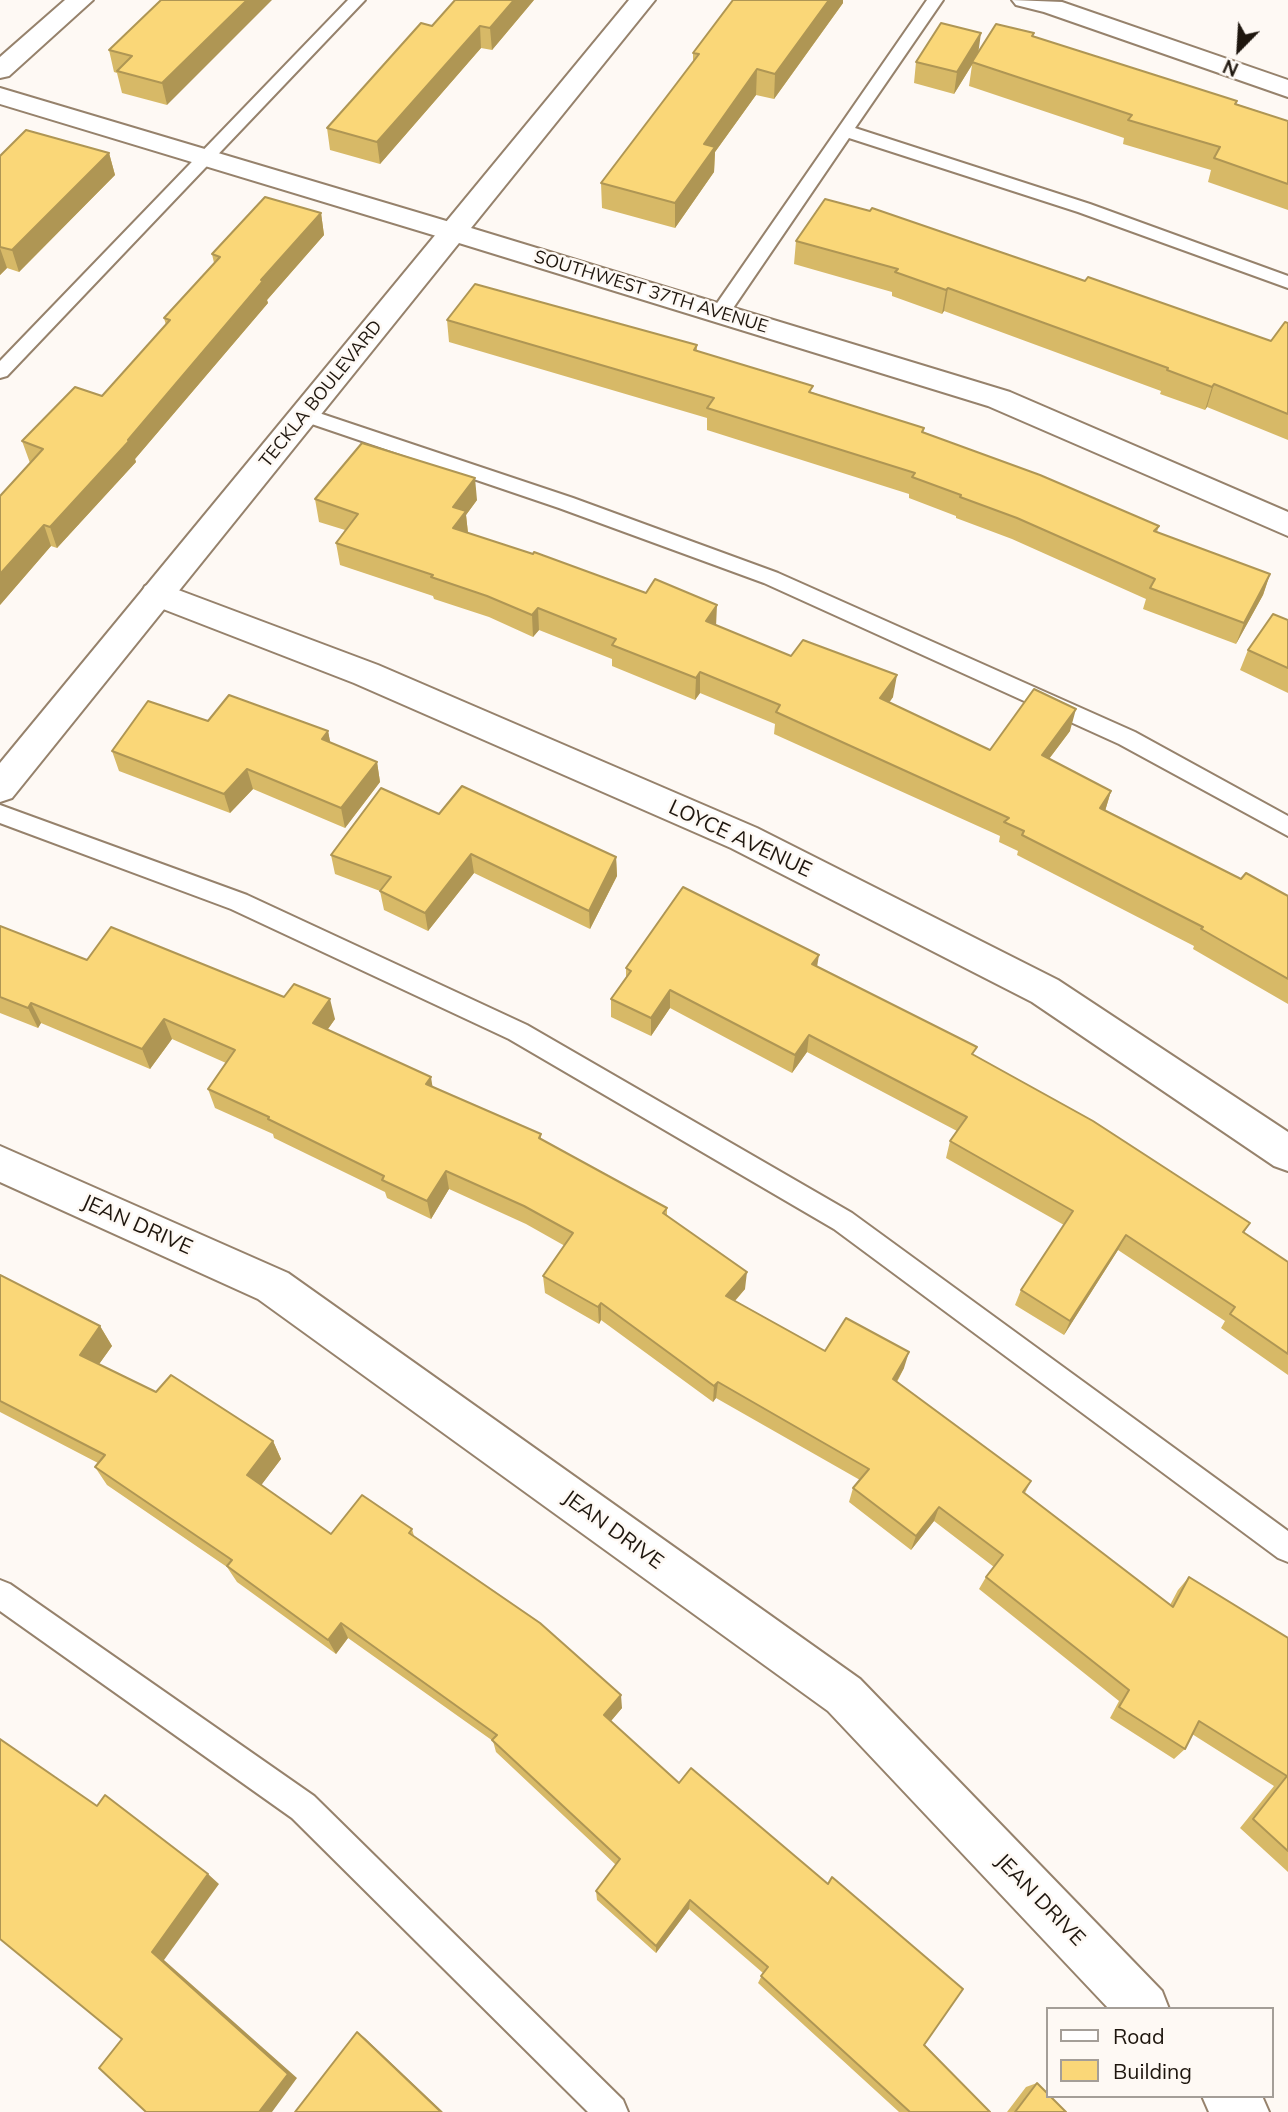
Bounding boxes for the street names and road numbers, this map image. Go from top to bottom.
street label: SOUTHWEST 37TH AVENUE [531,246,771,338]
street label: TECKLA BOULEVARD [255,316,387,472]
street label: LOYCE AVENUE [665,795,815,883]
street label: JEAN DRIVE [78,1189,196,1261]
street label: JEAN DRIVE [558,1485,668,1575]
street label: JEAN DRIVE [990,1849,1090,1951]

